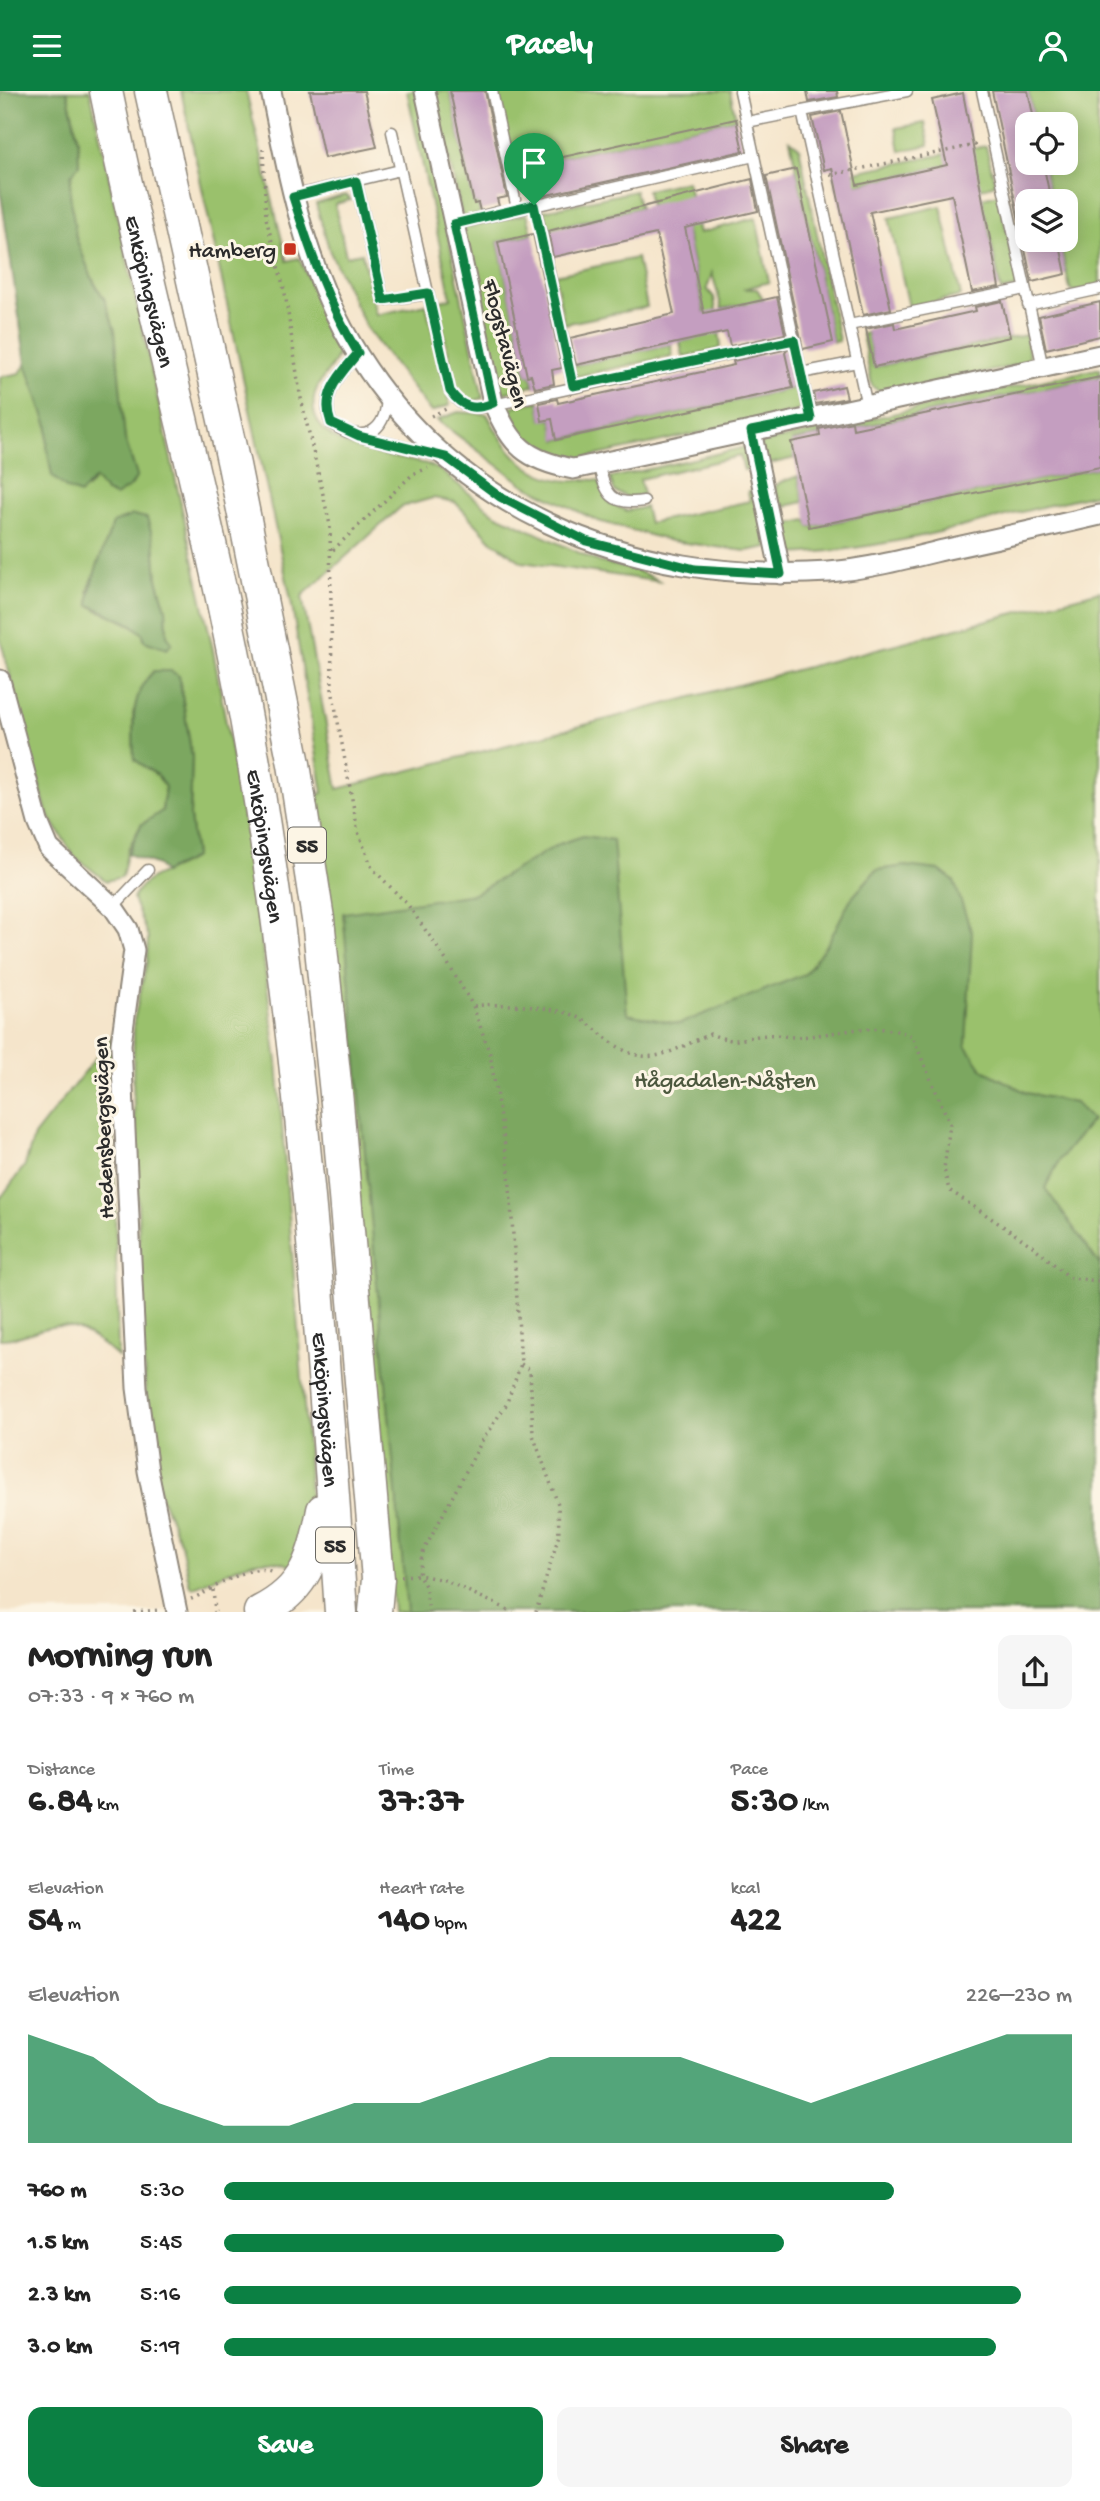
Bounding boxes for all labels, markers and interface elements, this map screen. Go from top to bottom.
icon: menu [28,27,66,65]
text: Pacely [507,27,593,65]
icon: person [1034,27,1072,65]
map controls [1015,112,1078,252]
button: locate [1015,112,1078,175]
pin [504,133,564,205]
icon: arrive [515,144,553,182]
button: layers [1015,189,1078,252]
street label: Enköpingsvägen [117,213,178,371]
place label: Hamberg [189,239,276,266]
marker: Hamberg [282,241,298,257]
street label: Flogstavägen [474,276,533,411]
street label: Enköpingsvägen [238,768,288,925]
road number: 55 [288,827,326,863]
street label: Hedensbergsvägen [89,1036,122,1219]
park label: Hågadalen-Nåsten [634,1069,816,1096]
street label: Enköpingsvägen [304,1331,342,1488]
road number: 55 [316,1527,354,1563]
button: share [998,1635,1072,1709]
text: Morning run [28,1636,212,1680]
text: 07:33 · 9 × 760 m [28,1684,194,1711]
text: Distance [28,1759,95,1782]
text: Time [379,1759,414,1782]
text: Pace [731,1759,768,1782]
text: 6.84 [28,1782,92,1823]
text: 37:37 [379,1782,463,1823]
text: 5:30 [731,1782,798,1823]
text: km [92,1794,119,1817]
text: /km [798,1794,829,1817]
text: Elevation [28,1878,104,1901]
text: Heart rate [379,1878,464,1901]
text: kcal [731,1878,760,1901]
text: 54 [28,1901,63,1942]
text: 140 [379,1901,430,1942]
text: 422 [731,1901,782,1942]
text: m [63,1913,81,1936]
text: bpm [430,1913,467,1936]
text: Elevation [28,1983,119,2010]
text: 226–230 m [966,1983,1072,2010]
text: 760 m [28,2178,86,2205]
text: 5:30 [140,2178,184,2205]
text: 1.5 km [28,2230,89,2257]
text: 5:45 [140,2230,182,2257]
text: 2.3 km [28,2282,90,2309]
text: 5:16 [140,2282,180,2309]
text: 3.0 km [28,2334,92,2361]
text: 5:19 [140,2334,180,2361]
button: Save [28,2407,543,2487]
button: Share [557,2407,1072,2487]

